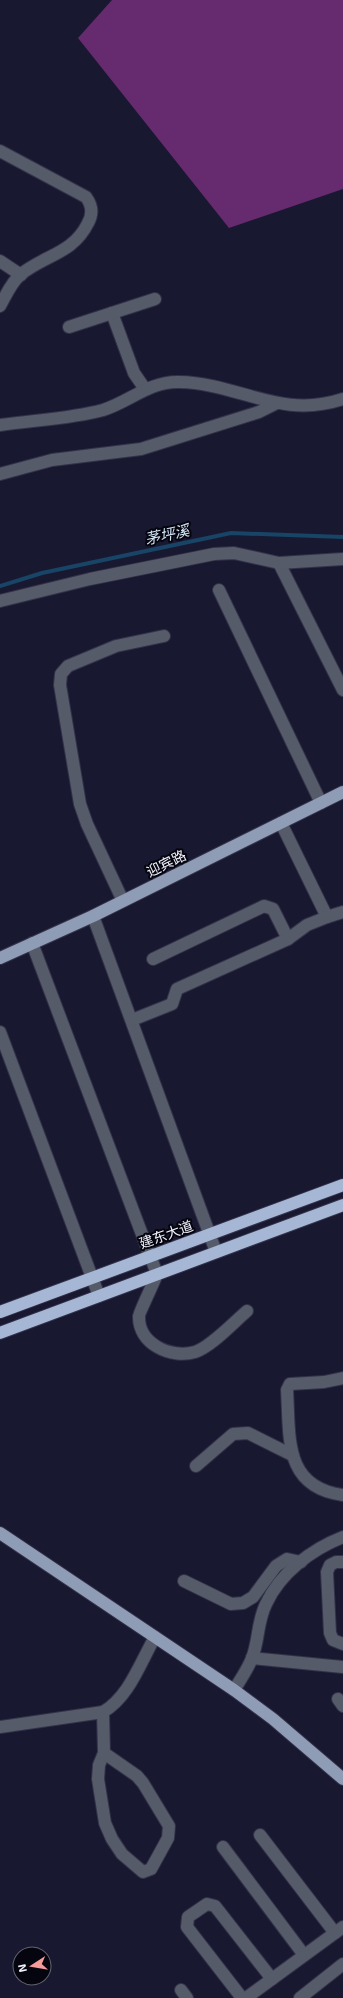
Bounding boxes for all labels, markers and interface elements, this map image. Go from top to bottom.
water label: 茅坪溪 [143,520,193,547]
street label: 迎宾路 [143,846,189,880]
street label: 建东大道 [137,1216,195,1252]
north arrow [12,1946,52,1986]
text: N [15,1963,29,1973]

